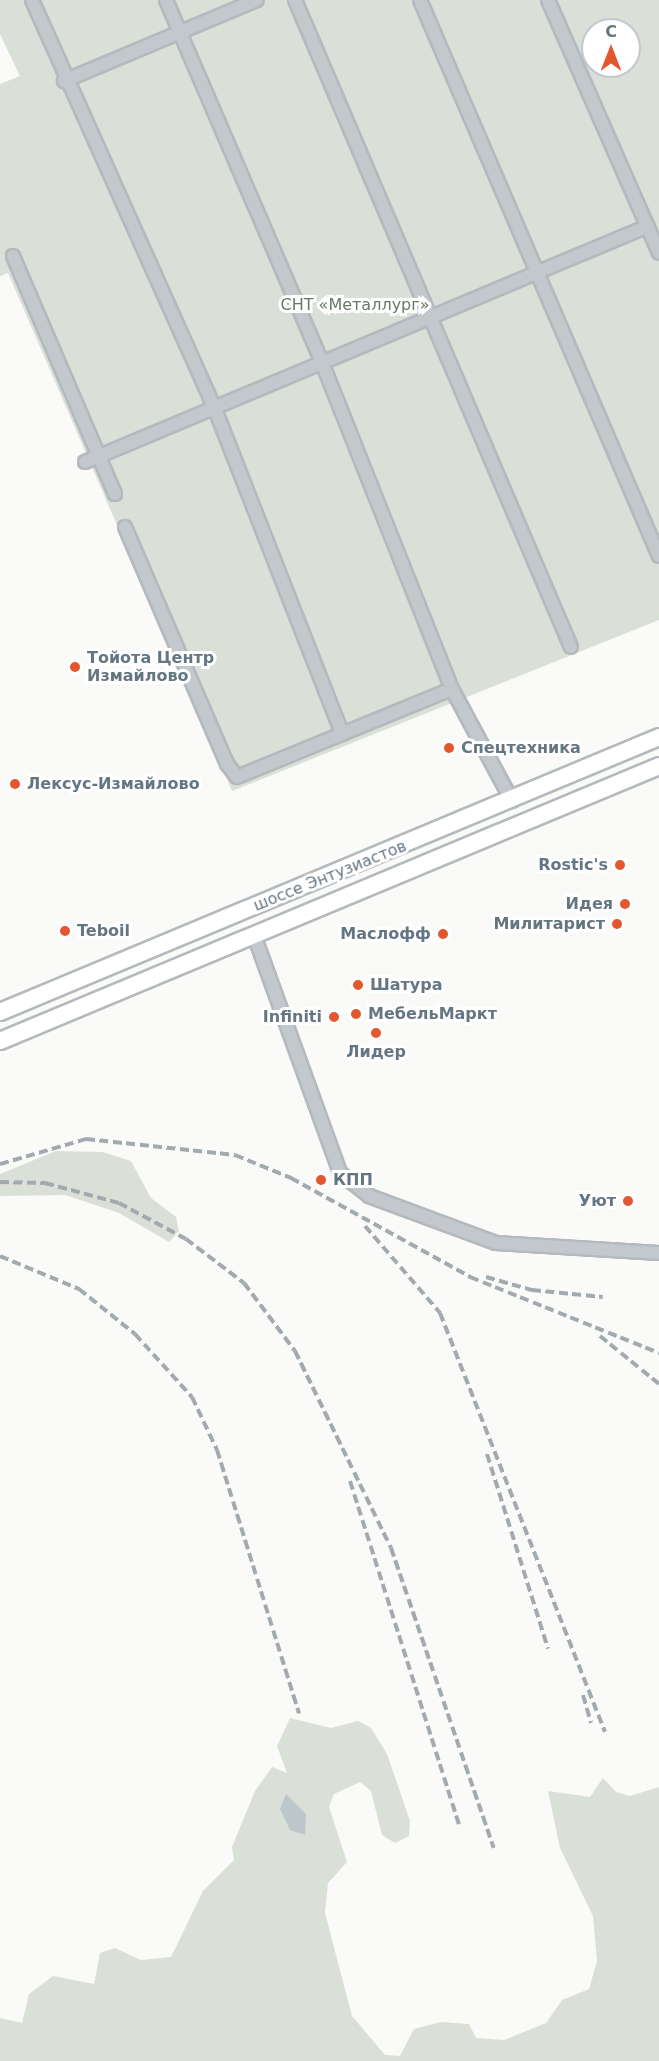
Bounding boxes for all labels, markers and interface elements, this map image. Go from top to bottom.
north arrow [581,18,641,78]
text: С [605,22,617,41]
park label: СНТ «Металлург» [281,295,429,315]
place label: Тойота Центр Измайлово [87,648,214,686]
marker: Тойота Центр Измайлово [68,660,82,674]
place label: Спецтехника [461,738,581,758]
marker: Спецтехника [442,741,456,755]
place label: Лексус-Измайлово [27,774,200,794]
marker: Лексус-Измайлово [8,777,22,791]
street label: шоссе Энтузиастов [251,836,409,916]
place label: Rostic's [538,855,608,875]
marker: Rostic's [613,858,627,872]
place label: Идея [566,894,613,914]
marker: Идея [618,897,632,911]
place label: Милитарист [493,914,605,934]
marker: Милитарист [610,917,624,931]
place label: Teboil [77,921,130,941]
marker: Teboil [58,924,72,938]
place label: Маслофф [340,924,431,944]
marker: Маслофф [436,927,450,941]
place label: Шатура [370,975,443,995]
marker: Шатура [351,978,365,992]
place label: МебельМаркт [368,1004,497,1024]
place label: Infiniti [263,1007,322,1027]
marker: МебельМаркт [349,1007,363,1021]
marker: Infiniti [327,1010,341,1024]
marker: Лидер [369,1026,383,1040]
place label: Лидер [346,1042,406,1062]
place label: КПП [333,1170,373,1190]
marker: КПП [314,1173,328,1187]
place label: Уют [579,1191,616,1211]
marker: Уют [621,1194,635,1208]

